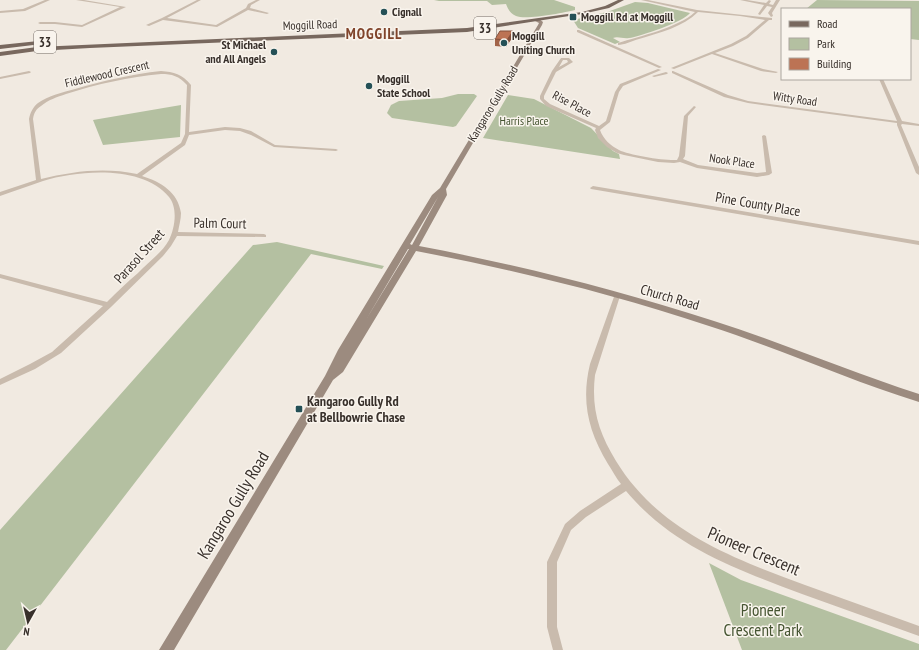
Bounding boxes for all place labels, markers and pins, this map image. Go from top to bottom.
place label: Cignall [392,4,422,19]
marker: Cignall [379,7,389,17]
place label: Moggill Rd at Moggill [581,9,673,24]
marker: Moggill Rd at Moggill [568,12,578,22]
place label: Moggill Uniting Church [512,28,575,57]
place label: St Michael and All Angels [205,37,266,66]
marker: Moggill Uniting Church [499,38,509,48]
marker: St Michael and All Angels [269,47,279,57]
place label: Moggill State School [377,71,430,100]
marker: Moggill State School [364,81,374,91]
place label: Kangaroo Gully Rd at Bellbowrie Chase [307,392,405,426]
marker: Kangaroo Gully Rd at Bellbowrie Chase [294,404,304,414]

